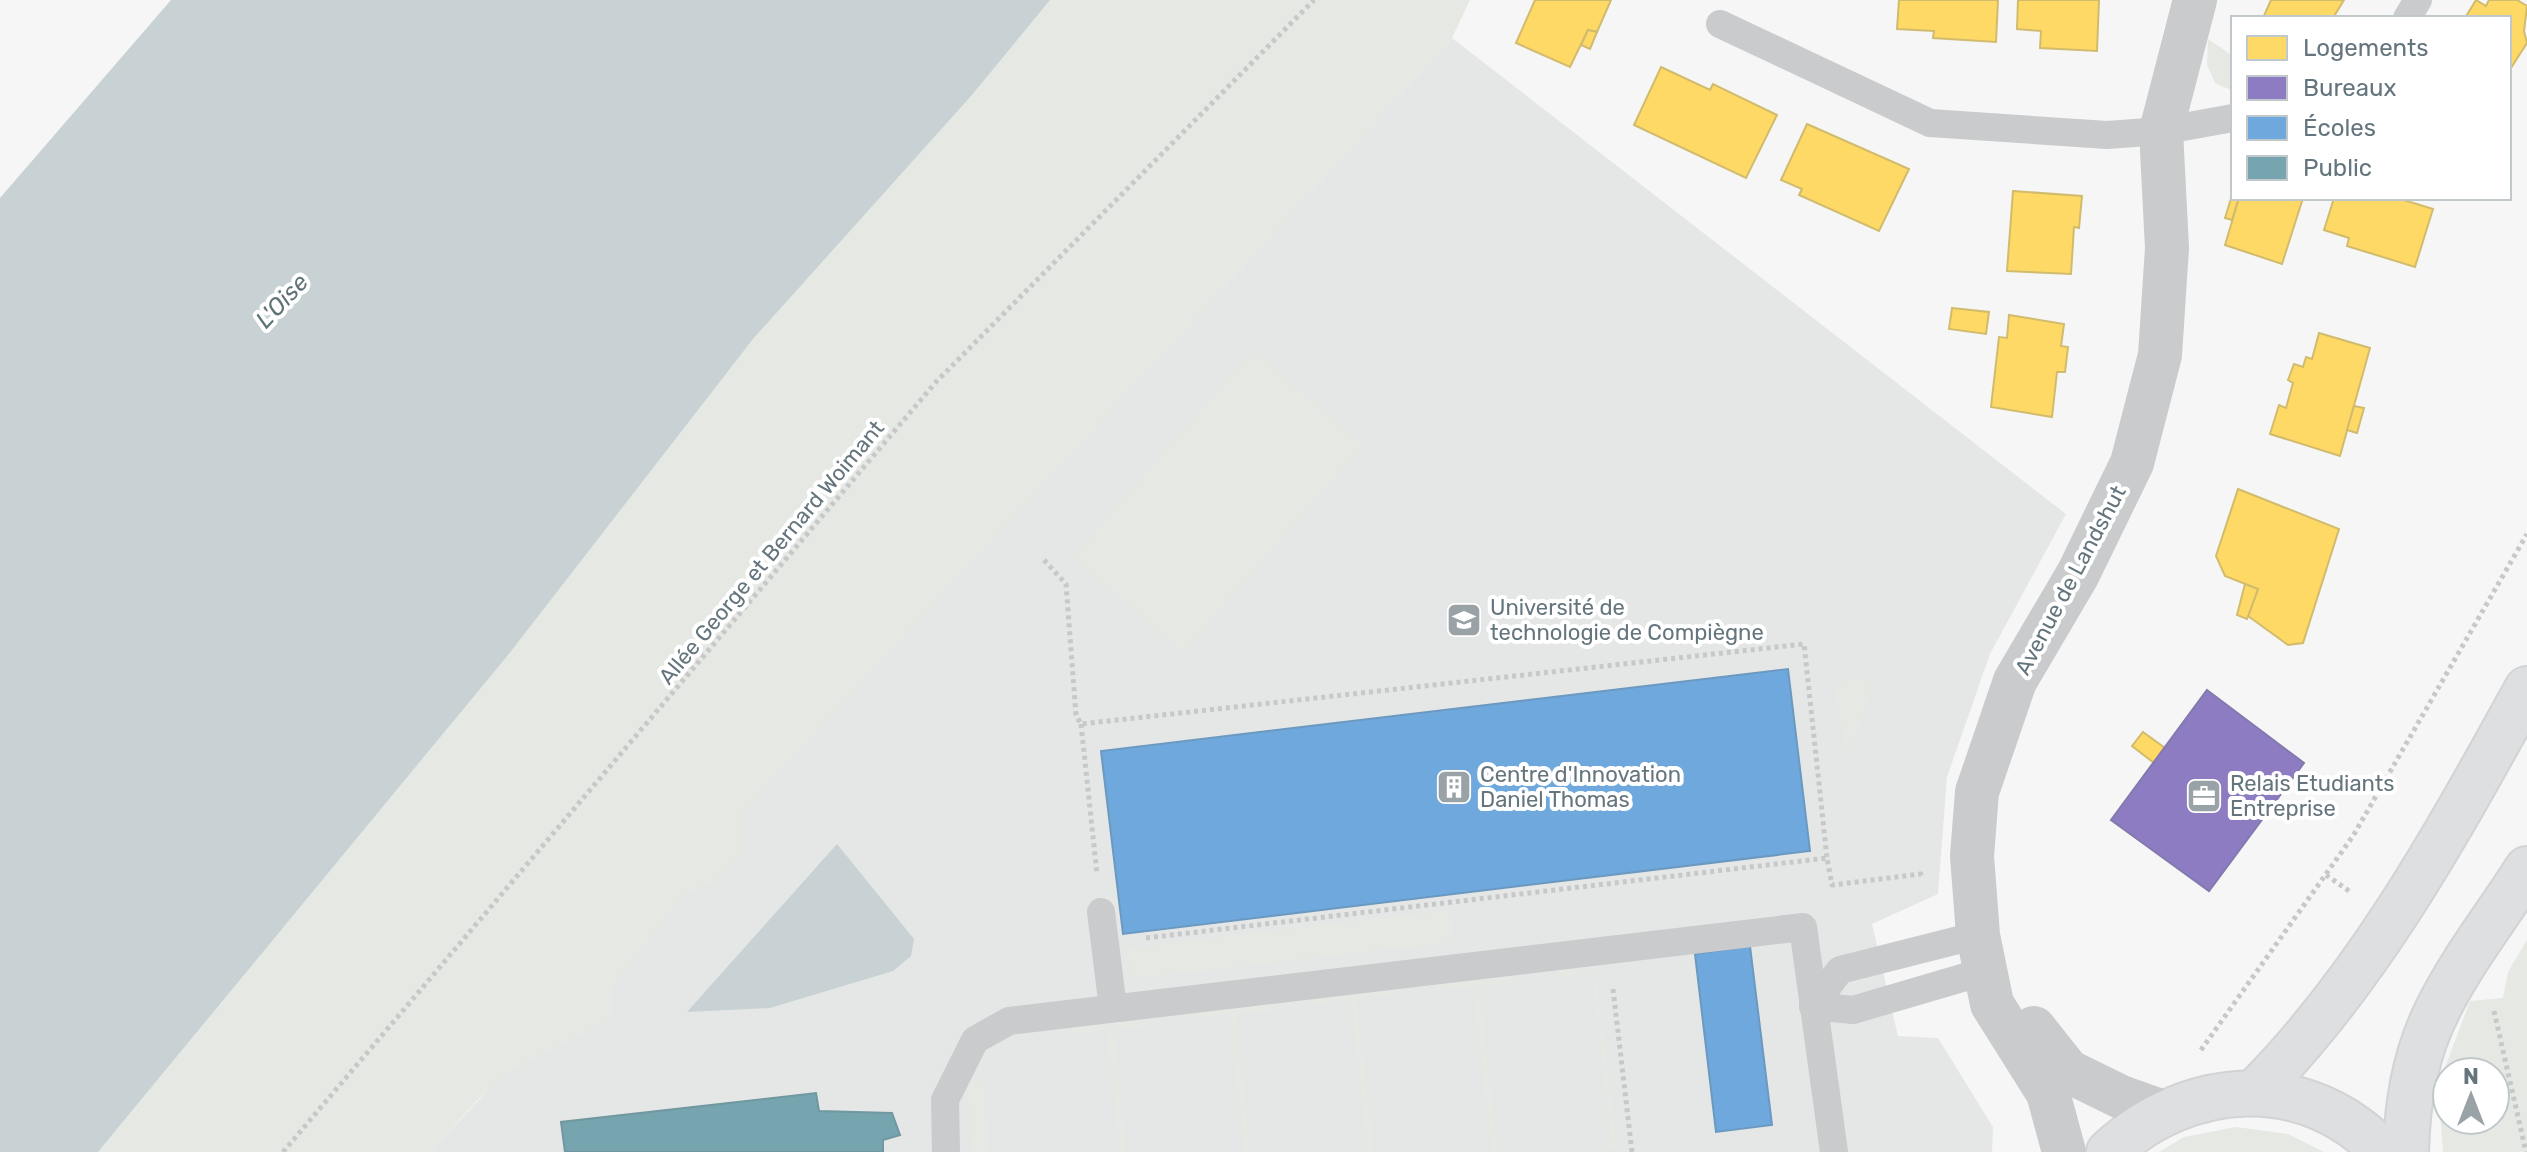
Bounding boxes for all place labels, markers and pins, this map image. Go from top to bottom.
place label: Université de technologie de Compiègne [1490,594,1764,646]
school or university icon: Université de technologie de Compiègne [1445,601,1483,639]
place label: Centre d'Innovation Daniel Thomas [1480,761,1681,813]
building icon: Centre d'Innovation Daniel Thomas [1435,768,1473,806]
place label: Relais Etudiants Entreprise [2230,770,2395,822]
office icon: Relais Etudiants Entreprise [2185,777,2223,815]

